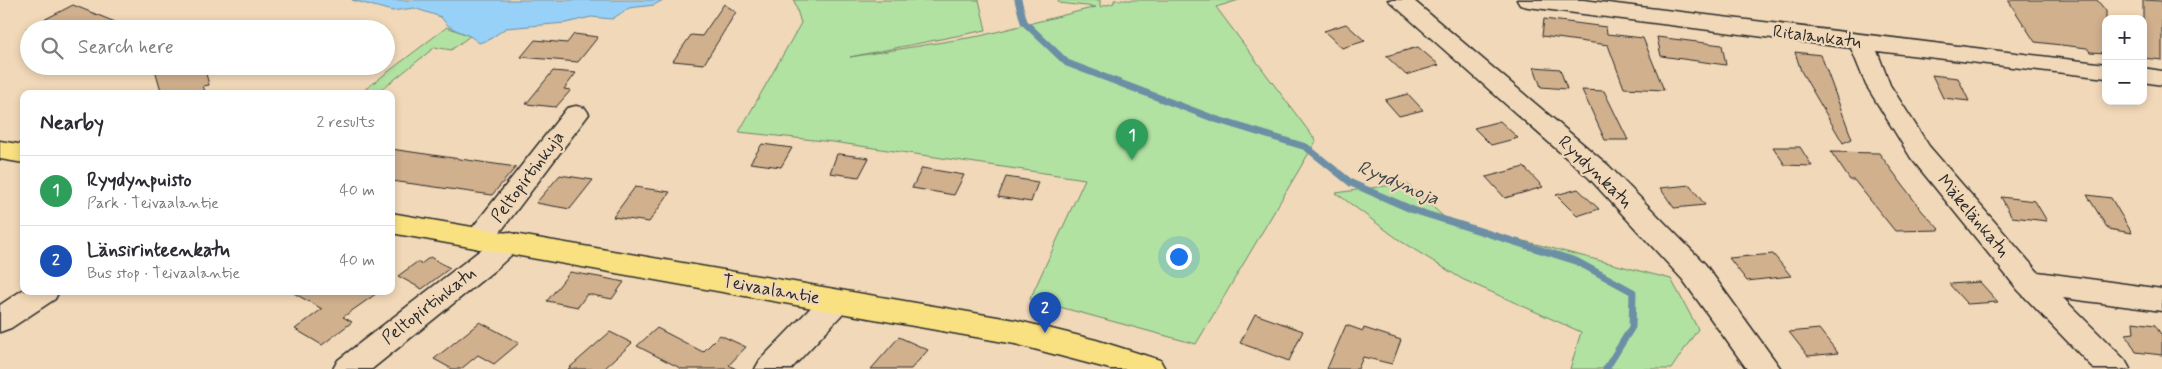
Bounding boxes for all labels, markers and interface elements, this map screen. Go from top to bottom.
map controls [2102,15,2147,105]
button: + [2102,15,2147,60]
search box [20,20,395,75]
street label: Ritalankatu [1771,20,1863,54]
icon: search [38,34,66,62]
text: Search here [78,35,174,60]
button: − [2102,60,2147,105]
text: Nearby [40,109,104,137]
text: 2 results [317,112,375,133]
pin: 1 [1116,119,1148,160]
street label: Peltopirtinkuja [486,126,570,228]
street label: Ryydynkatu [1553,130,1637,214]
water label: Ryydynoja [1353,155,1443,212]
text: Ryydynpuisto [87,168,192,193]
street label: Mäkelänkatu [1931,170,2015,262]
text: 1 [52,180,60,201]
text: 40 m [339,180,375,201]
text: Park · Teivaalantie [87,193,219,214]
text: Länsirinteenkatu [87,238,230,263]
your location [1166,244,1192,270]
text: 2 [52,250,60,271]
text: 40 m [339,250,375,271]
street label: Peltopirtinkatu [377,262,481,350]
text: Bus stop · Teivaalantie [87,263,240,284]
street label: Teivaalantie [720,270,822,310]
pin: 2 [1029,292,1061,333]

